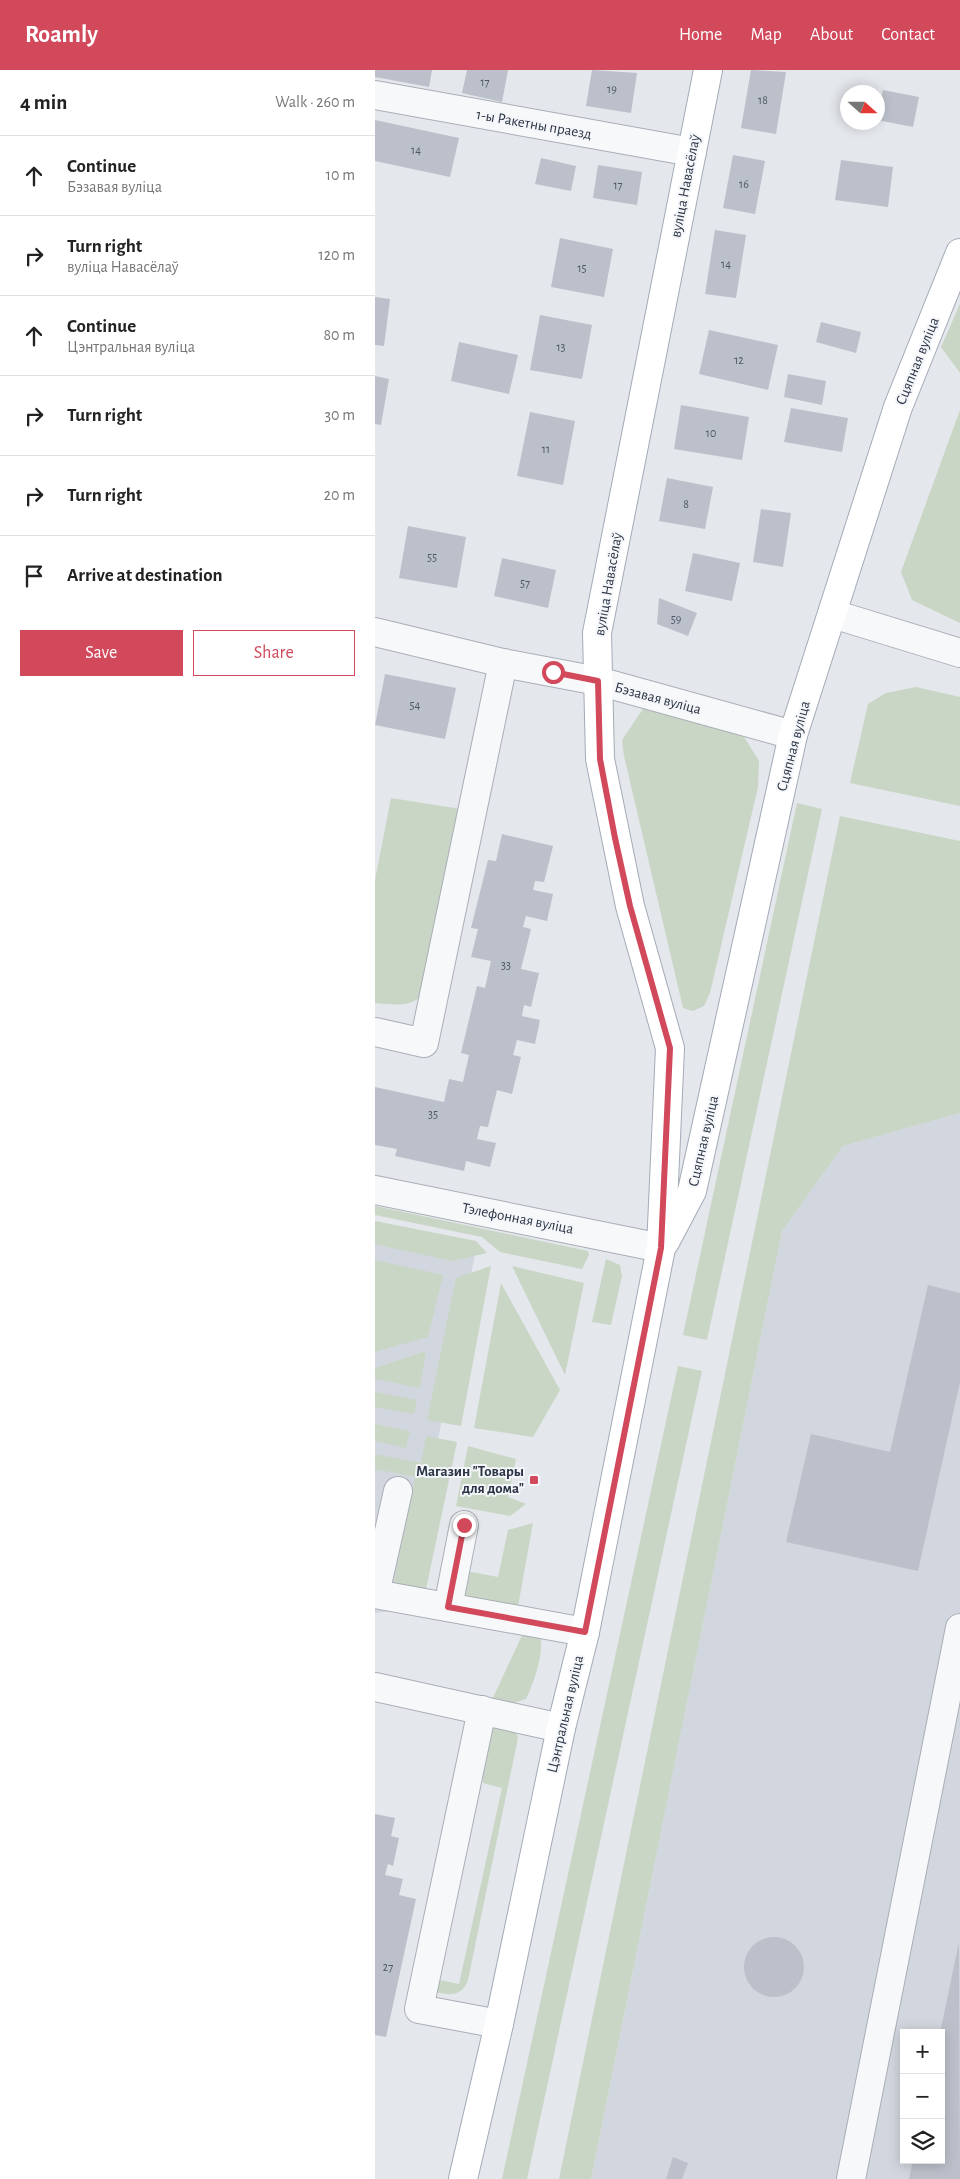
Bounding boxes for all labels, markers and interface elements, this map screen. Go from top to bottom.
text: Roamly [25,23,98,47]
text: Home [679,26,722,44]
text: Map [750,26,782,44]
text: About [810,26,853,44]
text: Contact [881,26,935,44]
house number: 17 [480,76,490,88]
house number: 19 [607,83,617,95]
north arrow [840,85,885,130]
text: 4 min [20,92,67,113]
text: Walk · 260 m [275,94,355,110]
house number: 18 [758,94,768,106]
street label: 1-ы Ракетны праезд [475,107,593,142]
street label: вуліца Навасёлаў [668,133,703,239]
house number: 14 [411,144,421,156]
text: Continue [67,157,136,176]
icon: ahead [20,162,48,190]
text: 10 m [326,167,355,183]
house number: 16 [739,178,749,190]
text: Бэзавая вуліца [67,179,162,195]
house number: 17 [613,179,623,191]
text: Turn right [67,237,142,256]
icon: right [20,242,48,270]
text: 120 m [318,247,355,263]
house number: 14 [721,258,731,270]
text: вуліца Навасёлаў [67,259,179,275]
house number: 15 [577,262,587,274]
street label: Сцяпная вуліца [893,315,942,407]
text: Continue [67,317,136,336]
icon: ahead [20,322,48,350]
text: 80 m [324,327,355,343]
text: Цэнтральная вуліца [67,339,195,355]
house number: 13 [556,341,566,353]
house number: 12 [734,354,744,366]
icon: right [20,402,48,430]
text: Turn right [67,406,142,425]
text: 30 m [325,407,355,423]
house number: 10 [706,427,716,439]
house number: 11 [542,443,550,455]
icon: right [20,482,48,510]
text: Turn right [67,486,142,505]
text: 20 m [324,487,355,503]
house number: 8 [683,498,689,510]
street label: вуліца Навасёлаў [592,531,625,637]
house number: 55 [427,551,437,563]
icon: arrive [20,562,48,590]
text: Arrive at destination [67,566,223,585]
house number: 57 [520,577,530,589]
house number: 59 [671,613,682,625]
button: Save [20,630,183,676]
button: Share [193,630,355,676]
route start [542,661,565,684]
street label: Бэзавая вуліца [613,680,703,717]
house number: 54 [410,699,421,711]
street label: Сцяпная вуліца [774,699,813,793]
house number: 33 [501,959,511,971]
street label: Сцяпная вуліца [686,1094,721,1188]
house number: 35 [428,1108,438,1120]
street label: Тэлефонная вуліца [461,1200,575,1237]
place label: Магазин "Товары для дома" [416,1464,524,1496]
marker: Магазин "Товары для дома" [528,1474,540,1486]
route end [453,1514,476,1537]
street label: Цэнтральная вуліца [545,1654,586,1774]
house number: 27 [383,1961,393,1973]
map controls [900,2029,945,2164]
button: + [900,2029,945,2074]
button: − [900,2074,945,2119]
button: layers [900,2119,945,2164]

